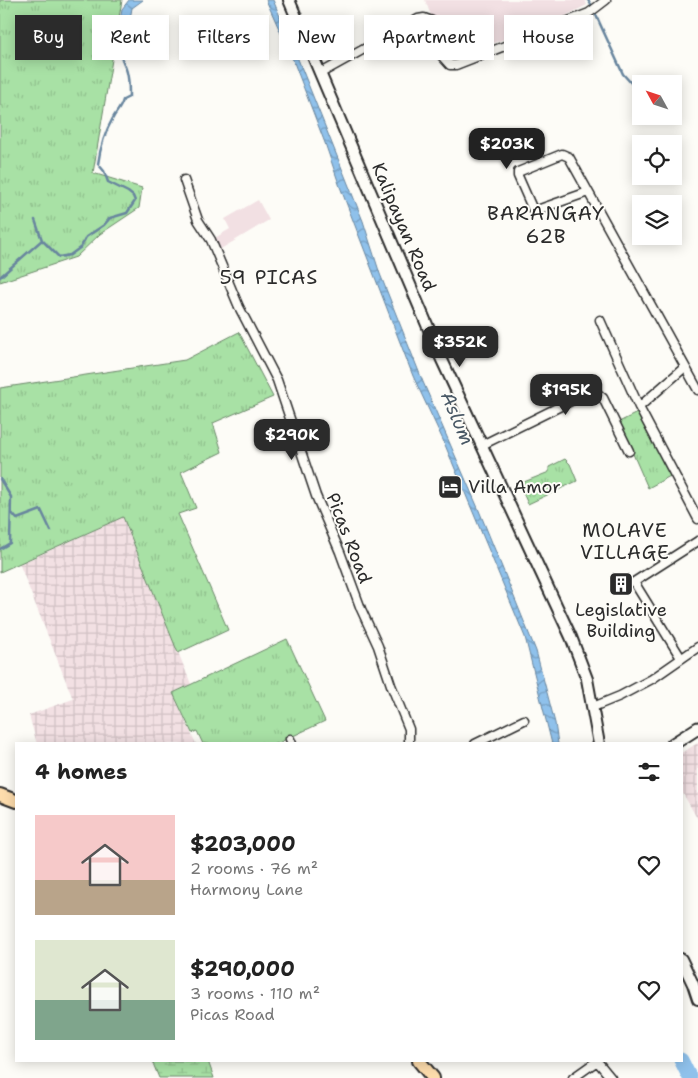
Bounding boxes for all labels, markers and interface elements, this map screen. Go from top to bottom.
chip: Buy [15,15,82,60]
chip: Rent [92,15,169,60]
chip: Filters [179,15,269,60]
chip: New [279,15,354,60]
chip: Apartment [364,15,494,60]
chip: House [504,15,593,60]
north arrow [632,75,682,125]
map controls [632,75,682,245]
pin: $203K [472,128,542,170]
text: $203K [480,133,534,154]
button: locate [632,135,682,185]
street label: Kalipayan Road [366,159,442,295]
button: layers [632,195,682,245]
district label: BARANGAY 62B [487,200,605,249]
district label: 59 PICAS [220,264,318,290]
pin: $352K [425,326,495,368]
text: $352K [433,331,487,352]
pin: $195K [531,374,601,416]
text: $195K [541,379,591,400]
water label: Aslum [435,387,480,449]
pin: $290K [257,418,327,461]
text: $290K [265,424,319,445]
hotel icon: Villa Amor [437,474,463,500]
place label: Villa Amor [468,475,561,499]
street label: Picas Road [321,489,377,587]
district label: MOLAVE VILLAGE [580,518,670,565]
building icon: Legislative Building [608,571,634,597]
place label: Legislative Building [575,598,667,643]
text: 4 homes [35,758,127,786]
icon: filters [635,758,663,786]
text: $203,000 [190,830,296,858]
icon: home [75,835,135,895]
icon: heart [635,851,663,879]
text: 2 rooms · 76 m² [190,858,318,879]
text: Harmony Lane [190,879,303,900]
text: $290,000 [190,955,295,983]
icon: home [75,960,135,1020]
icon: heart [635,976,663,1004]
text: 3 rooms · 110 m² [190,983,320,1004]
text: Picas Road [190,1004,275,1025]

